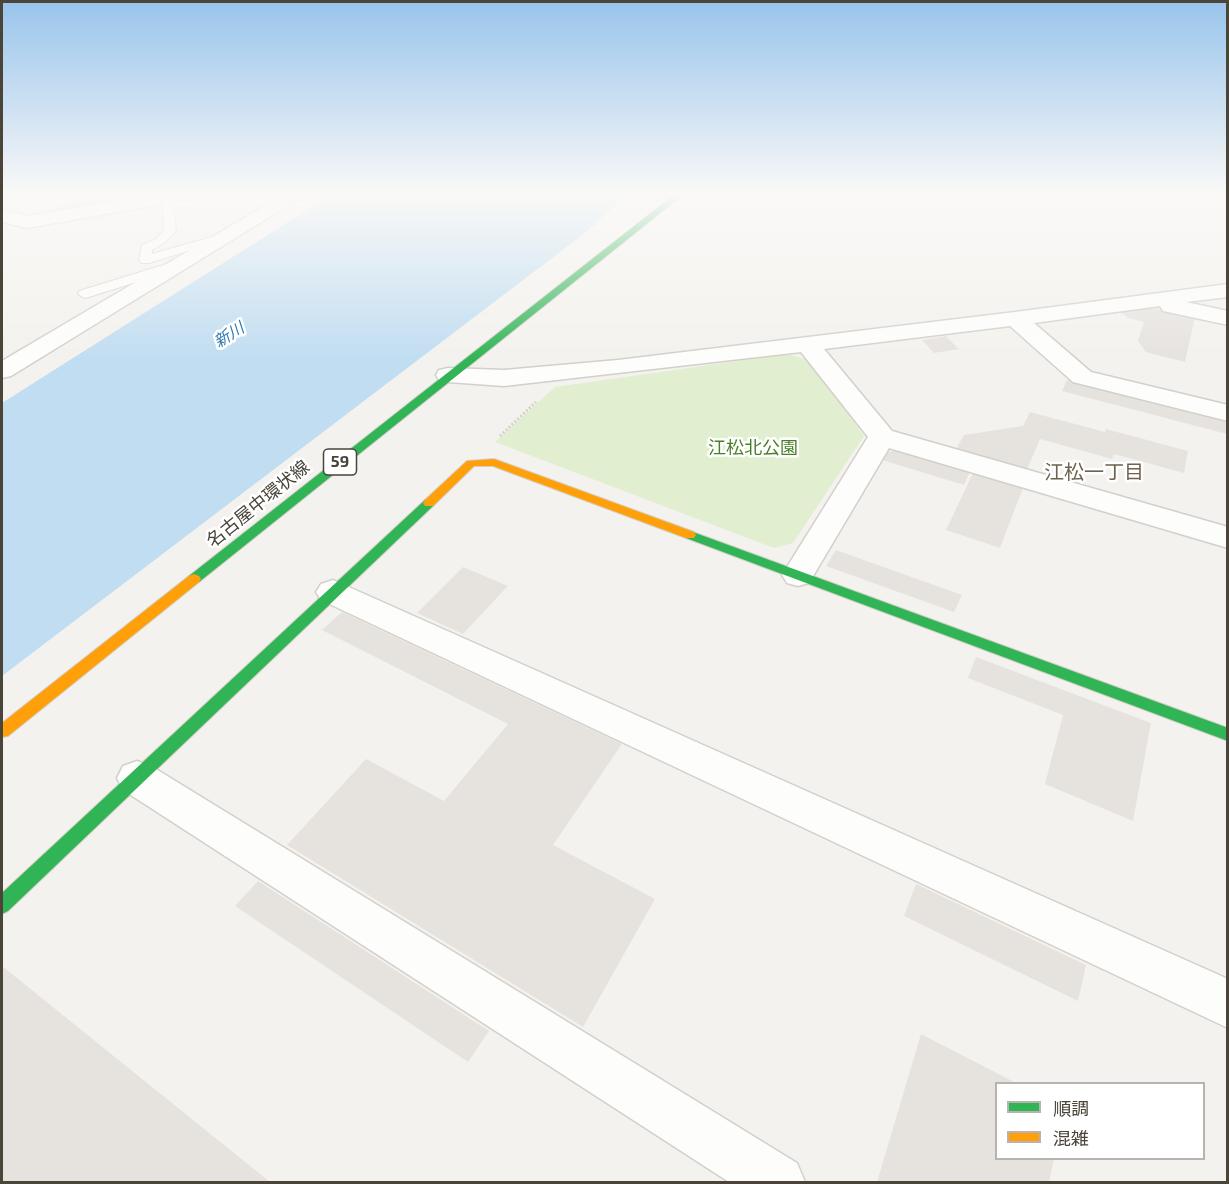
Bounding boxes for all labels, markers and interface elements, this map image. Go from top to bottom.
water label: 新川 [210,318,248,352]
park label: 江松北公園 [708,437,798,459]
road number: 59 [324,449,356,475]
street label: 名古屋中環状線 [202,456,314,552]
district label: 江松一丁目 [1044,460,1144,484]
legend [995,1082,1205,1160]
text: 順調 [1053,1097,1089,1119]
text: 混雑 [1053,1127,1089,1149]

